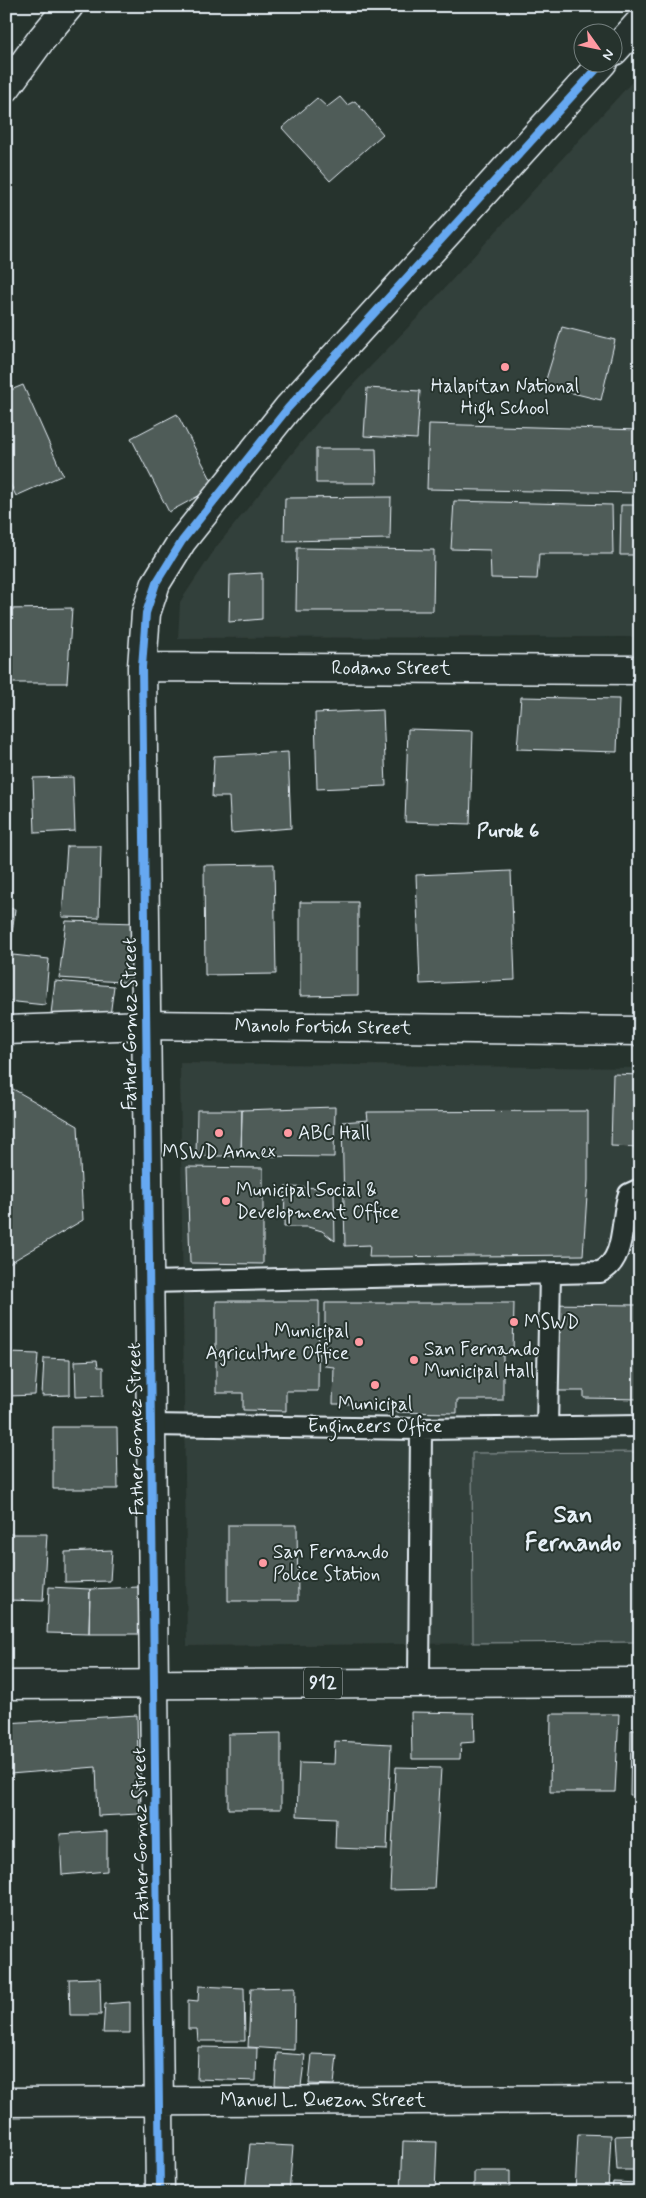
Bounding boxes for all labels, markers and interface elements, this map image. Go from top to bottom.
north arrow [574,22,624,72]
text: N [598,46,618,63]
marker: Halapitan National High School [499,361,511,373]
place label: Halapitan National High School [431,374,580,424]
street label: Rodano Street [331,656,451,681]
district label: Purok 6 [477,818,539,845]
street label: Father Gomez Street [118,937,143,1111]
street label: Manolo Fortich Street [234,1013,412,1041]
place label: ABC Hall [298,1121,371,1146]
marker: MSWD Annex [213,1127,225,1139]
marker: ABC Hall [282,1127,294,1139]
place label: MSWD Annex [162,1140,276,1165]
place label: Municipal Social & Development Office [236,1178,399,1225]
marker: Municipal Social & Development Office [220,1195,232,1207]
place label: MSWD [524,1310,579,1335]
marker: MSWD [508,1316,520,1328]
place label: Municipal Agriculture Office [206,1319,349,1367]
marker: Municipal Agriculture Office [353,1336,365,1348]
place label: San Fernando Municipal Hall [424,1337,540,1384]
street label: Father Gomez Street [122,1342,150,1516]
marker: San Fernando Municipal Hall [408,1354,420,1366]
marker: Municipal Engineers Office [369,1379,381,1391]
place label: Municipal Engineers Office [308,1392,442,1442]
district label: San Fernando [525,1500,621,1559]
place label: San Fernando Police Station [273,1540,389,1587]
marker: San Fernando Police Station [257,1557,269,1569]
road number: 912 [304,1668,342,1699]
street label: Father Gomez Street [127,1747,155,1921]
street label: Manuel L. Quezon Street [220,2088,426,2113]

